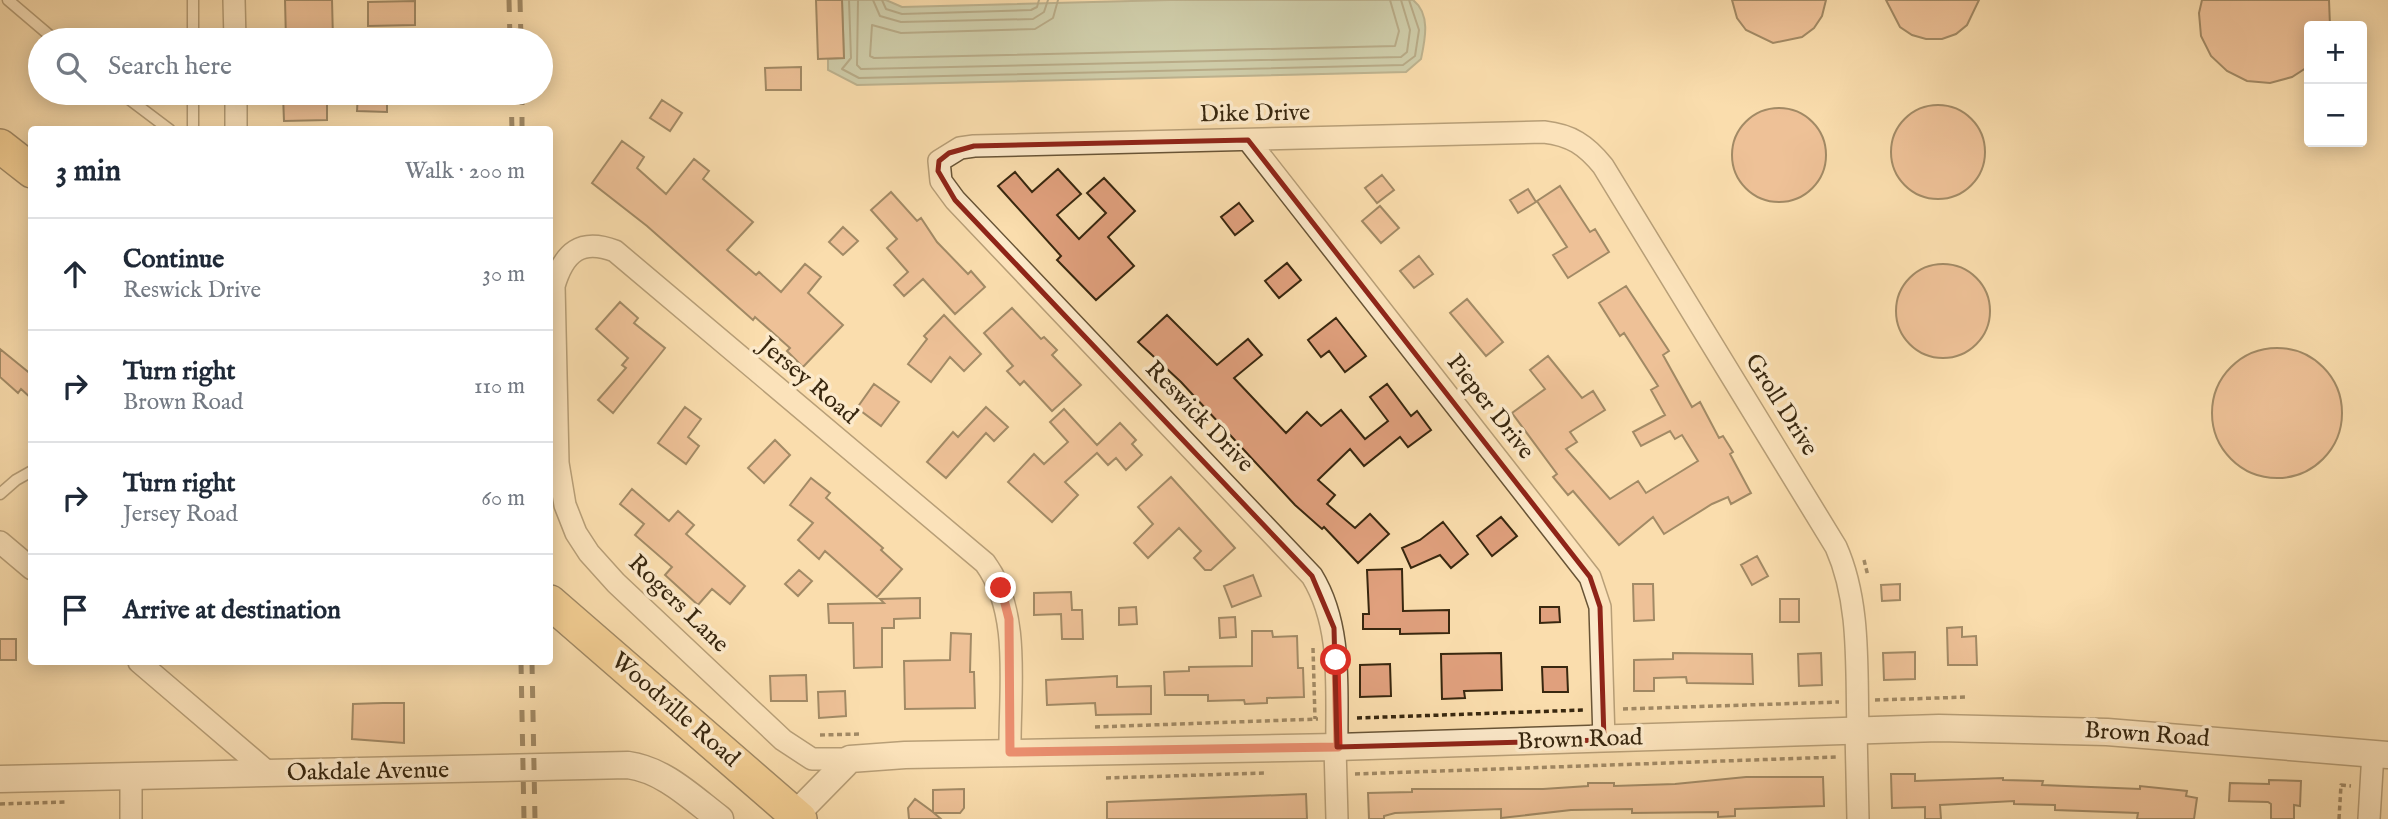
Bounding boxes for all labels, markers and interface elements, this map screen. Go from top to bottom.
map controls [2304,21,2367,147]
button: + [2304,21,2367,84]
search box [28,28,553,105]
icon: search [52,48,90,86]
text: Search here [108,50,232,83]
button: − [2304,84,2367,147]
street label: Dike Drive [1199,98,1311,130]
text: 3 min [56,153,121,191]
text: Walk · 200 m [405,157,525,186]
text: Continue [123,243,224,276]
icon: ahead [56,255,94,293]
text: 30 m [482,260,525,289]
text: Reswick Drive [123,276,261,305]
street label: Jersey Road [750,329,864,432]
street label: Pieper Drive [1439,348,1541,466]
street label: Groll Drive [1737,348,1825,462]
street label: Reswick Drive [1138,354,1260,480]
text: Turn right [123,355,236,388]
icon: right [56,367,94,405]
text: 110 m [474,372,525,401]
text: Brown Road [123,388,243,417]
text: Turn right [123,467,236,500]
icon: right [56,479,94,517]
text: 60 m [481,484,525,513]
text: Jersey Road [123,500,238,529]
street label: Rogers Lane [621,548,735,660]
route end [985,572,1016,603]
icon: arrive [56,591,94,629]
text: Arrive at destination [123,594,341,627]
route start [1320,644,1351,675]
street label: Woodville Road [604,646,746,775]
street label: Brown Road [2083,715,2211,755]
street label: Brown Road [1517,722,1643,758]
street label: Oakdale Avenue [287,755,449,789]

